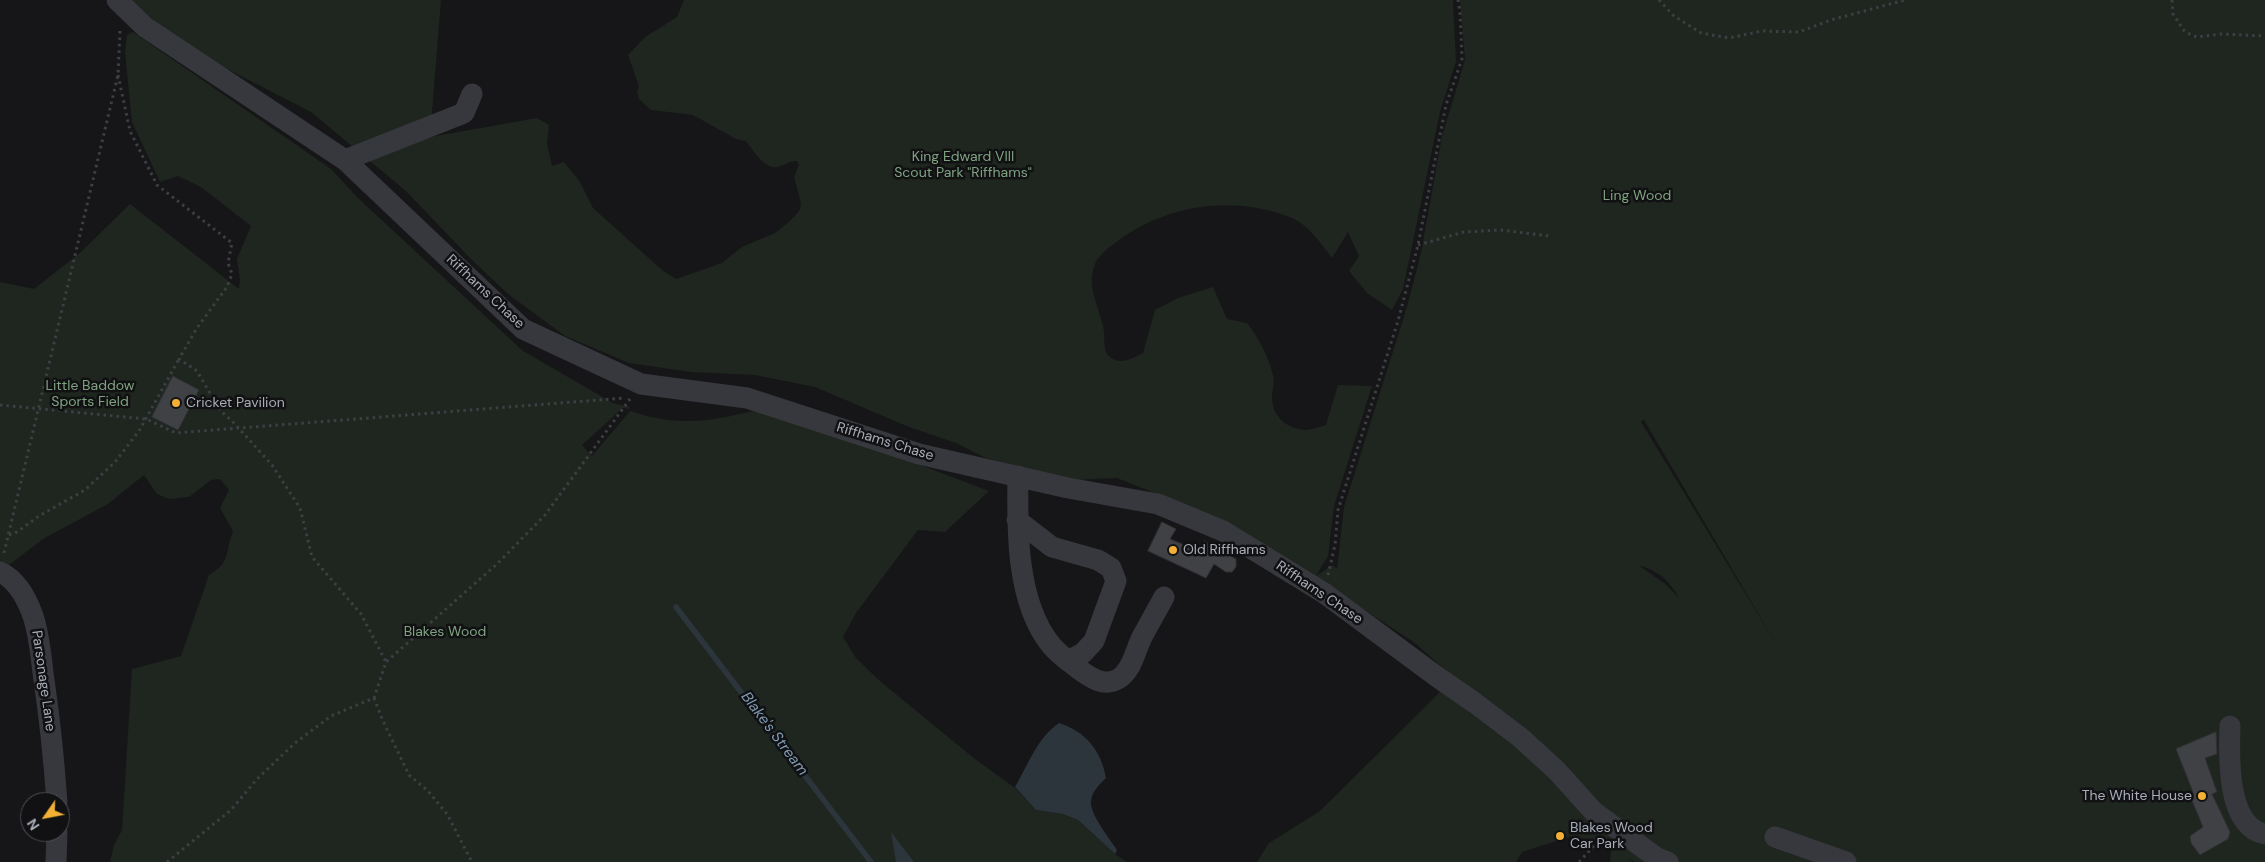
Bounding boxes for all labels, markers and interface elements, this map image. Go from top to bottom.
park label: King Edward VIII Scout Park "Riffhams" [894,149,1032,182]
park label: Ling Wood [1603,188,1671,204]
street label: Riffhams Chase [442,251,528,333]
park label: Little Baddow Sports Field [46,378,134,411]
place label: Cricket Pavilion [186,395,285,411]
marker: Cricket Pavilion [170,397,182,409]
street label: Riffhams Chase [834,419,936,465]
place label: Old Riffhams [1183,542,1266,558]
marker: Old Riffhams [1167,544,1179,556]
street label: Riffhams Chase [1273,558,1365,628]
park label: Blakes Wood [404,624,486,640]
street label: Parsonage Lane [28,629,58,733]
water label: Blake's Stream [737,689,811,779]
place label: The White House [2082,788,2192,804]
marker: The White House [2196,790,2208,802]
north arrow [20,792,70,842]
text: N [23,815,44,834]
place label: Blakes Wood Car Park [1570,820,1653,852]
marker: Blakes Wood Car Park [1554,830,1566,842]

